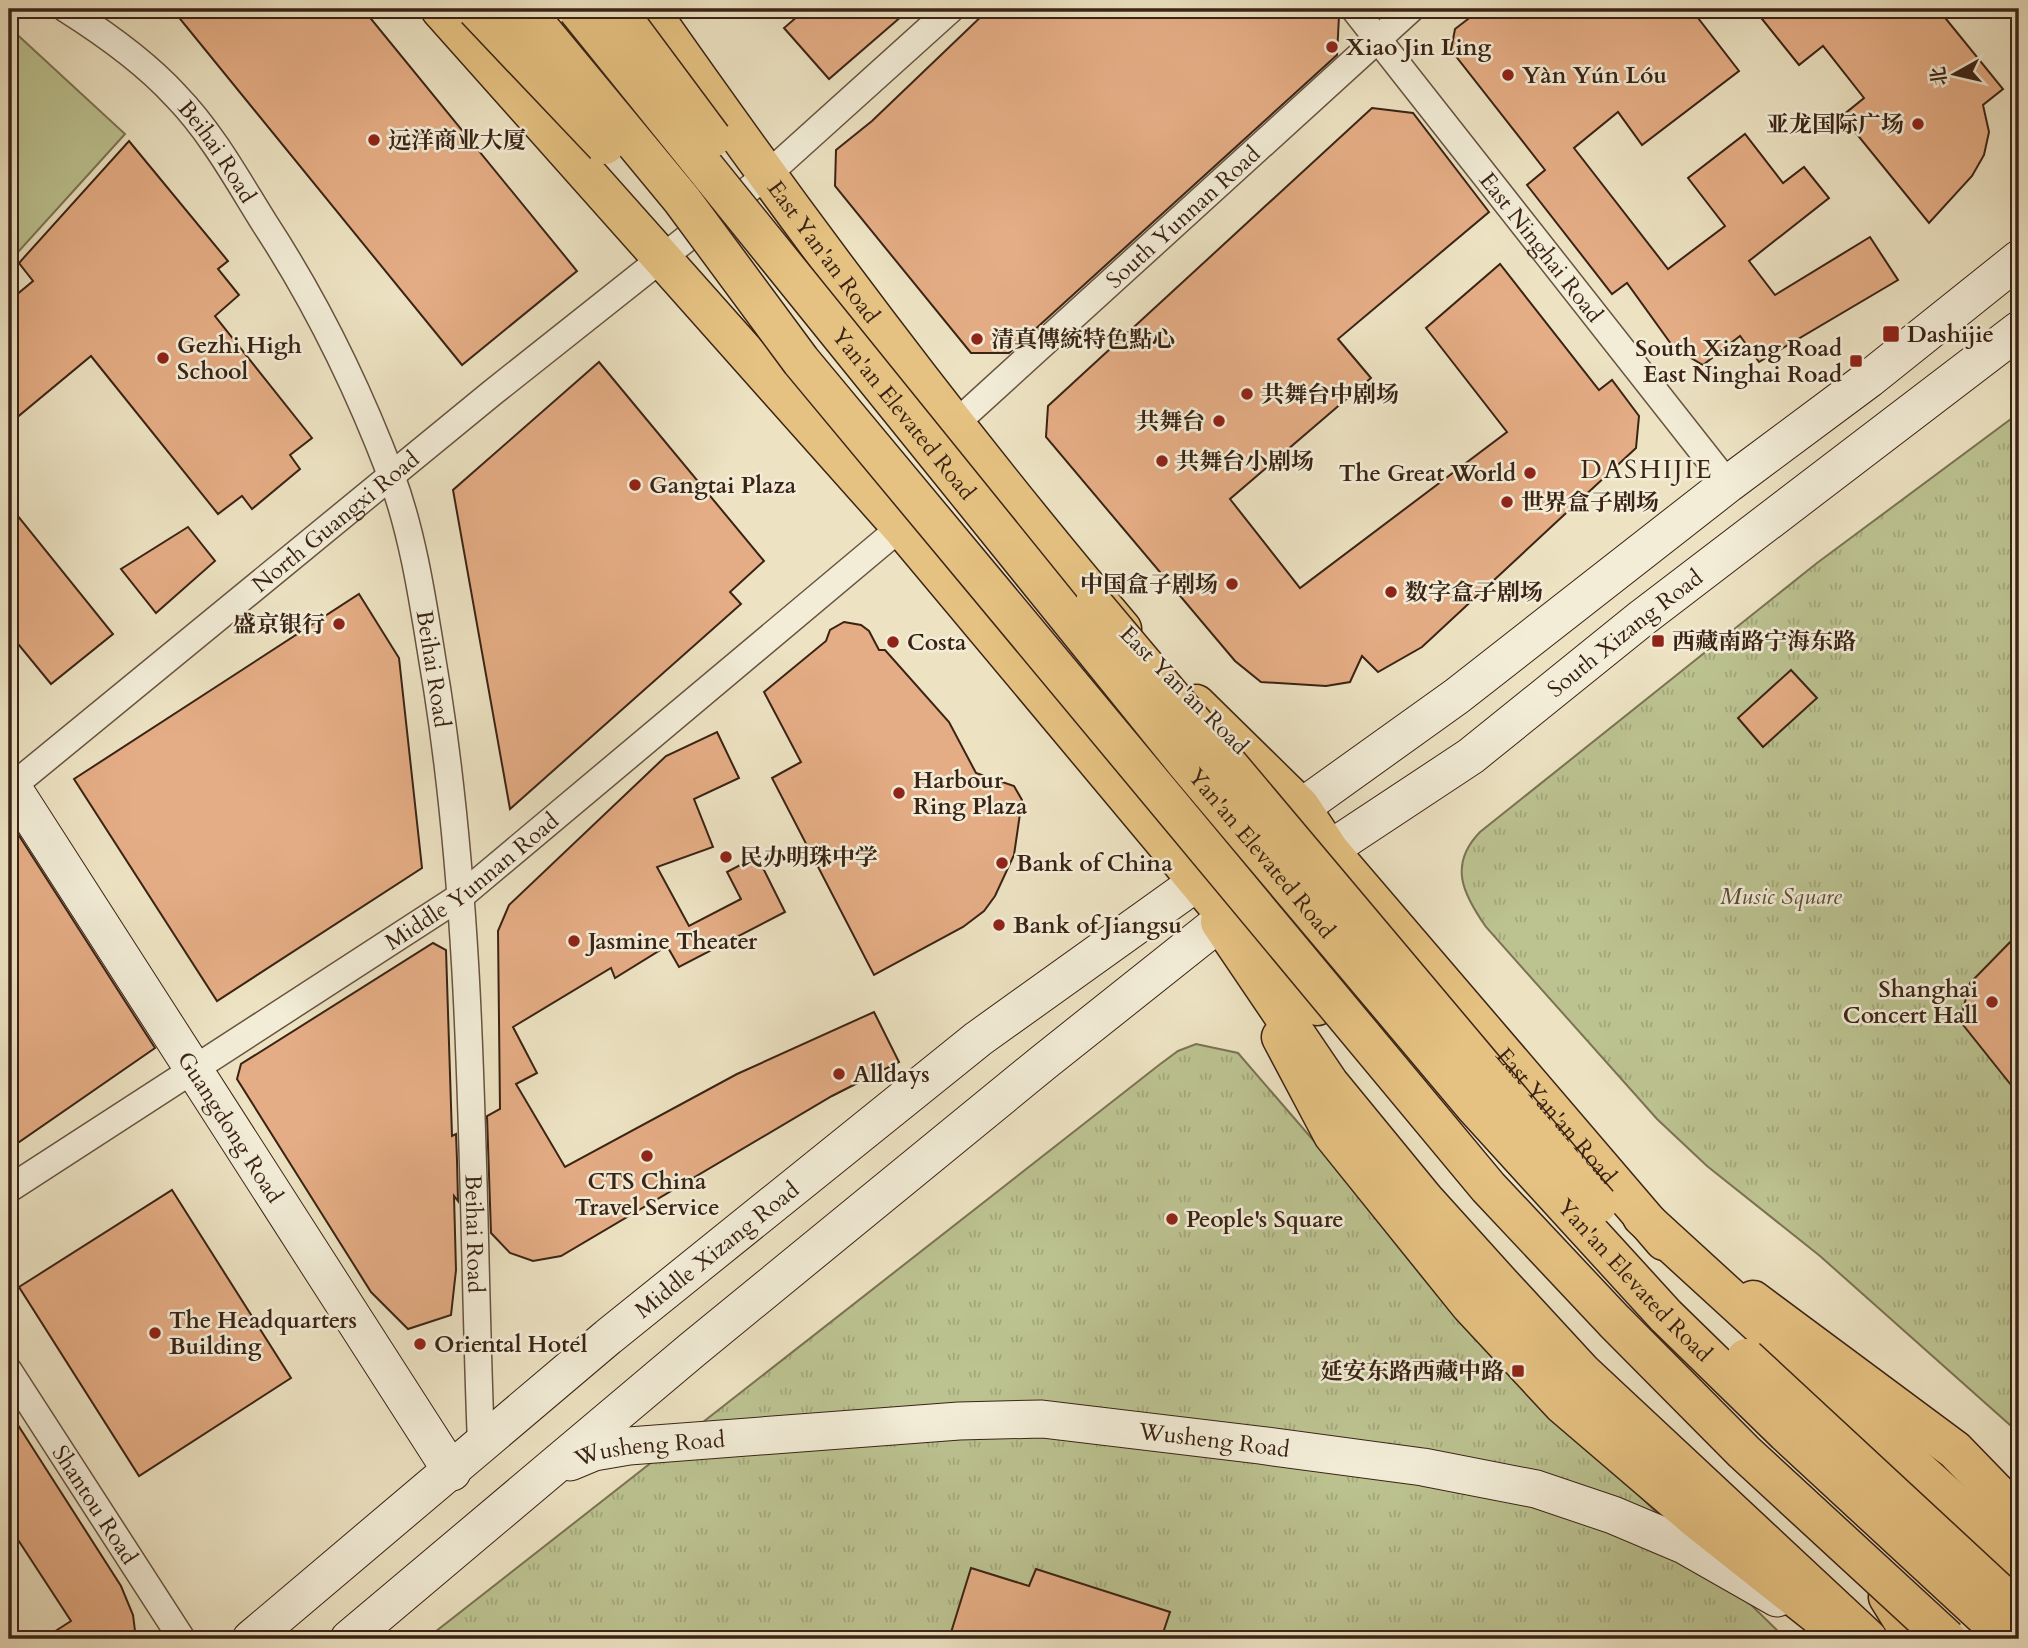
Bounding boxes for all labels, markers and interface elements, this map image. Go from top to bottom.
place label: Xiao Jin Ling [1346,32,1491,63]
north arrow [1920,38,1990,108]
marker: Xiao Jin Ling [1324,39,1340,55]
place label: Yàn Yún Lóu [1522,60,1667,91]
text: 北 [1925,65,1953,87]
marker: Yàn Yún Lóu [1500,67,1516,83]
street label: Beihai Road [171,93,264,209]
place label: 亚龙国际广场 [1766,109,1904,140]
marker: 亚龙国际广场 [1910,116,1926,132]
place label: 远洋商业大厦 [388,125,526,156]
marker: 远洋商业大厦 [366,132,382,148]
street label: South Yunnan Road [1099,138,1267,295]
street label: East Ninghai Road [1473,165,1611,329]
street label: East Yan'an Road [761,174,888,330]
place label: Dashijie [1907,319,1994,350]
street label: Yan'an Elevated Road [825,321,983,507]
place label: 清真傳統特色點心 [991,324,1175,355]
marker: Dashijie [1881,324,1901,344]
place label: Gezhi High School [177,330,302,387]
marker: 清真傳統特色點心 [969,331,985,347]
place label: South Xizang Road East Ninghai Road [1635,333,1842,390]
marker: Gezhi High School [155,350,171,366]
marker: South Xizang Road East Ninghai Road [1848,353,1864,369]
place label: 共舞台中剧场 [1261,379,1399,410]
marker: 共舞台中剧场 [1239,386,1255,402]
place label: 共舞台 [1136,406,1205,437]
marker: 共舞台 [1211,413,1227,429]
street label: North Guangxi Road [245,443,426,599]
place label: 共舞台小剧场 [1176,446,1314,477]
district label: DASHIJIE [1581,452,1713,487]
marker: 共舞台小剧场 [1154,453,1170,469]
place label: The Great World [1339,458,1516,489]
marker: The Great World [1522,465,1538,481]
place label: Gangtai Plaza [649,470,797,501]
marker: Gangtai Plaza [627,477,643,493]
place label: 世界盒子剧场 [1521,487,1659,518]
marker: 世界盒子剧场 [1499,494,1515,510]
street label: South Xizang Road [1540,561,1709,704]
place label: 中国盒子剧场 [1080,569,1218,600]
marker: 中国盒子剧场 [1224,576,1240,592]
place label: 数字盒子剧场 [1405,577,1543,608]
marker: 数字盒子剧场 [1383,584,1399,600]
street label: Beihai Road [409,608,458,730]
place label: 盛京银行 [233,609,325,640]
marker: 盛京银行 [331,616,347,632]
street label: East Yan'an Road [1113,619,1256,762]
place label: 西藏南路宁海东路 [1672,626,1856,657]
place label: Costa [907,627,967,658]
marker: 西藏南路宁海东路 [1650,633,1666,649]
marker: Costa [885,634,901,650]
street label: Yan'an Elevated Road [1181,761,1343,945]
place label: Harbour Ring Plaza [913,765,1028,822]
marker: Harbour Ring Plaza [891,785,907,801]
street label: Middle Yunnan Road [379,805,566,957]
place label: 民办明珠中学 [740,842,878,873]
place label: Bank of China [1016,848,1173,879]
marker: 民办明珠中学 [718,849,734,865]
marker: Bank of China [994,855,1010,871]
park label: Music Square [1720,881,1842,912]
place label: Bank of Jiangsu [1013,910,1182,941]
marker: Bank of Jiangsu [991,917,1007,933]
place label: Jasmine Theater [585,926,758,957]
marker: Jasmine Theater [566,933,582,949]
place label: Shanghai Concert Hall [1843,974,1978,1031]
marker: Shanghai Concert Hall [1984,994,2000,1010]
street label: East Yan'an Road [1489,1041,1624,1191]
street label: Guangdong Road [170,1045,291,1209]
place label: Alldays [853,1059,930,1090]
marker: Alldays [831,1066,847,1082]
marker: CTS China Travel Service [639,1148,655,1164]
place label: CTS China Travel Service [574,1166,720,1223]
street label: Middle Xizang Road [628,1173,806,1325]
street label: Beihai Road [458,1174,492,1294]
street label: Yan'an Elevated Road [1550,1192,1720,1369]
place label: People's Square [1186,1204,1344,1235]
marker: People's Square [1164,1211,1180,1227]
place label: The Headquarters Building [169,1305,357,1362]
marker: The Headquarters Building [147,1325,163,1341]
place label: Oriental Hotel [434,1329,588,1360]
marker: Oriental Hotel [412,1336,428,1352]
place label: 延安东路西藏中路 [1320,1356,1504,1387]
marker: 延安东路西藏中路 [1510,1363,1526,1379]
street label: Wusheng Road [1136,1415,1292,1465]
street label: Wusheng Road [569,1423,727,1474]
street label: Shantou Road [45,1439,146,1571]

